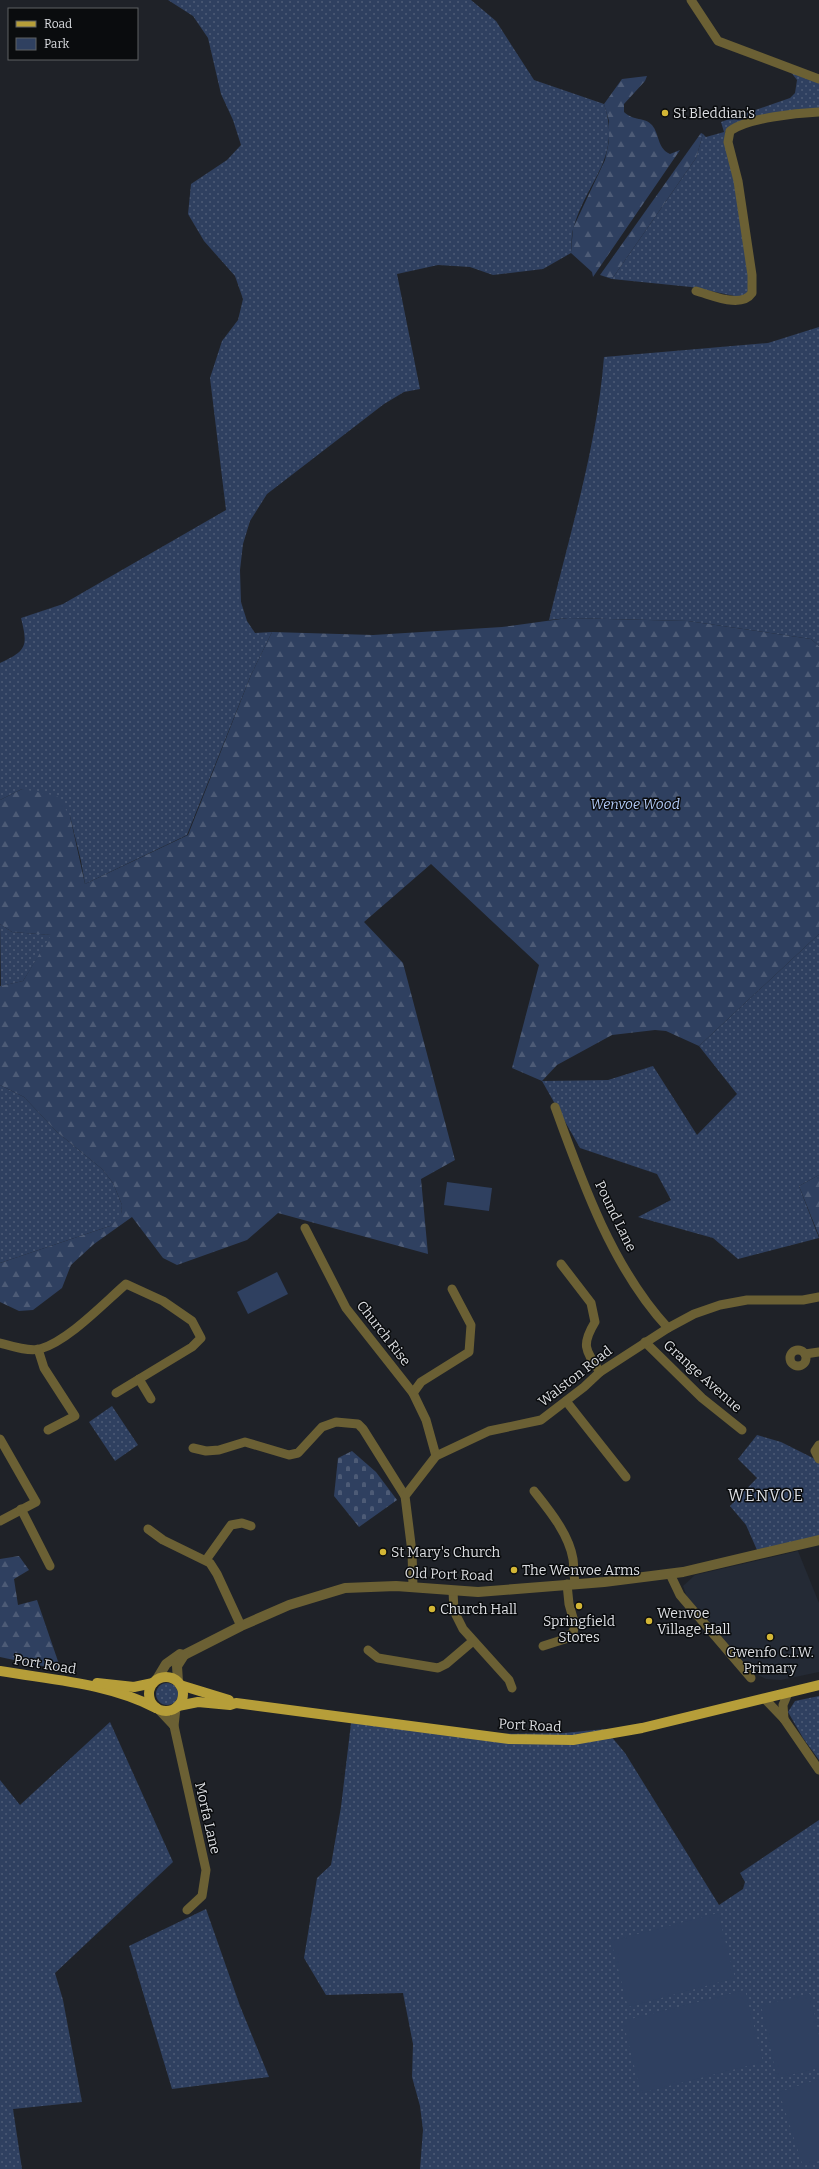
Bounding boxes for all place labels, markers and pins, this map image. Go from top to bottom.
place label: St Bleddian’s [673,105,755,122]
marker: St Bleddian’s [660,108,670,118]
place label: St Mary's Church [391,1544,501,1561]
marker: St Mary's Church [378,1547,388,1557]
place label: The Wenvoe Arms [522,1562,640,1579]
marker: The Wenvoe Arms [509,1565,519,1575]
place label: Church Hall [440,1601,517,1618]
marker: Springfield Stores [574,1601,584,1611]
marker: Church Hall [427,1604,437,1614]
place label: Wenvoe Village Hall [657,1605,731,1638]
place label: Springfield Stores [543,1613,615,1646]
marker: Wenvoe Village Hall [644,1616,654,1626]
marker: Gwenfo C.I.W. Primary [765,1632,775,1642]
place label: Gwenfo C.I.W. Primary [726,1644,814,1677]

